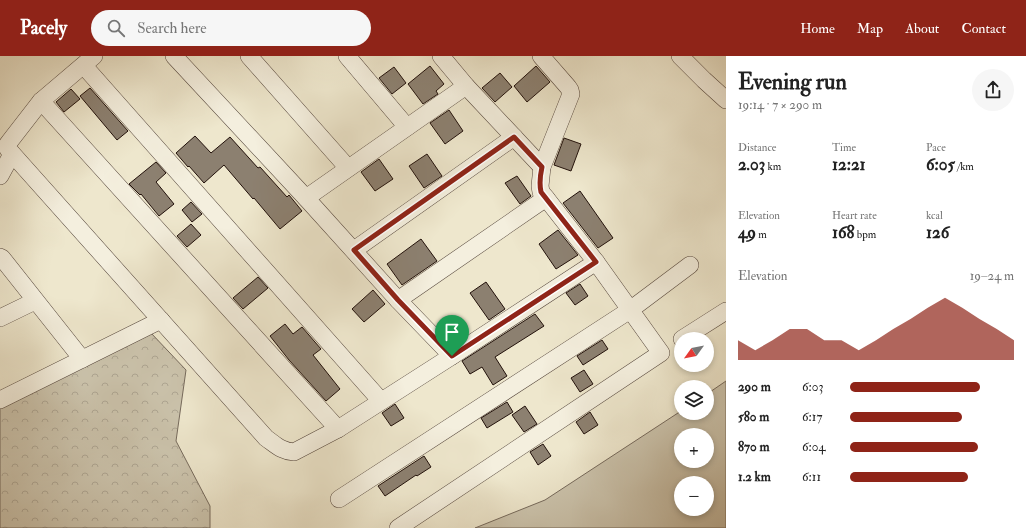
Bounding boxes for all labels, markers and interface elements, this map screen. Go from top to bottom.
search box [91,10,371,46]
text: Pacely [20,16,67,40]
icon: search [105,17,127,39]
text: Search here [137,19,207,38]
text: Home [800,20,835,37]
text: Map [857,20,883,37]
text: About [905,20,939,37]
text: Contact [961,20,1006,37]
text: Evening run [738,68,847,96]
button: share [972,69,1014,111]
text: 19:14 · 7 × 290 m [738,97,822,113]
text: Distance [738,141,776,154]
text: Time [832,141,856,154]
text: Pace [926,141,946,154]
text: 2.03 [738,154,765,175]
text: 12:21 [832,154,866,175]
text: 6:05 [926,154,955,175]
text: km [765,160,781,173]
text: /km [955,160,974,173]
text: Elevation [738,209,780,222]
text: Heart rate [832,209,877,222]
text: kcal [926,209,943,222]
text: 49 [738,222,756,243]
text: 168 [832,222,855,243]
text: 126 [926,222,949,243]
text: m [756,228,767,241]
text: bpm [855,228,876,241]
text: Elevation [738,268,788,284]
text: 19–24 m [970,268,1014,284]
pin [435,315,469,356]
icon: arrive [441,321,463,343]
north arrow [674,332,714,372]
map controls [674,332,714,516]
text: 290 m [738,379,771,395]
text: 6:03 [802,379,823,395]
button: layers [674,380,714,420]
text: 580 m [738,409,769,425]
text: 6:17 [802,409,822,425]
button: + [674,428,714,468]
text: 870 m [738,439,770,455]
text: 6:04 [802,439,825,455]
text: 1.2 km [738,469,771,485]
text: 6:11 [802,469,821,485]
button: − [674,476,714,516]

